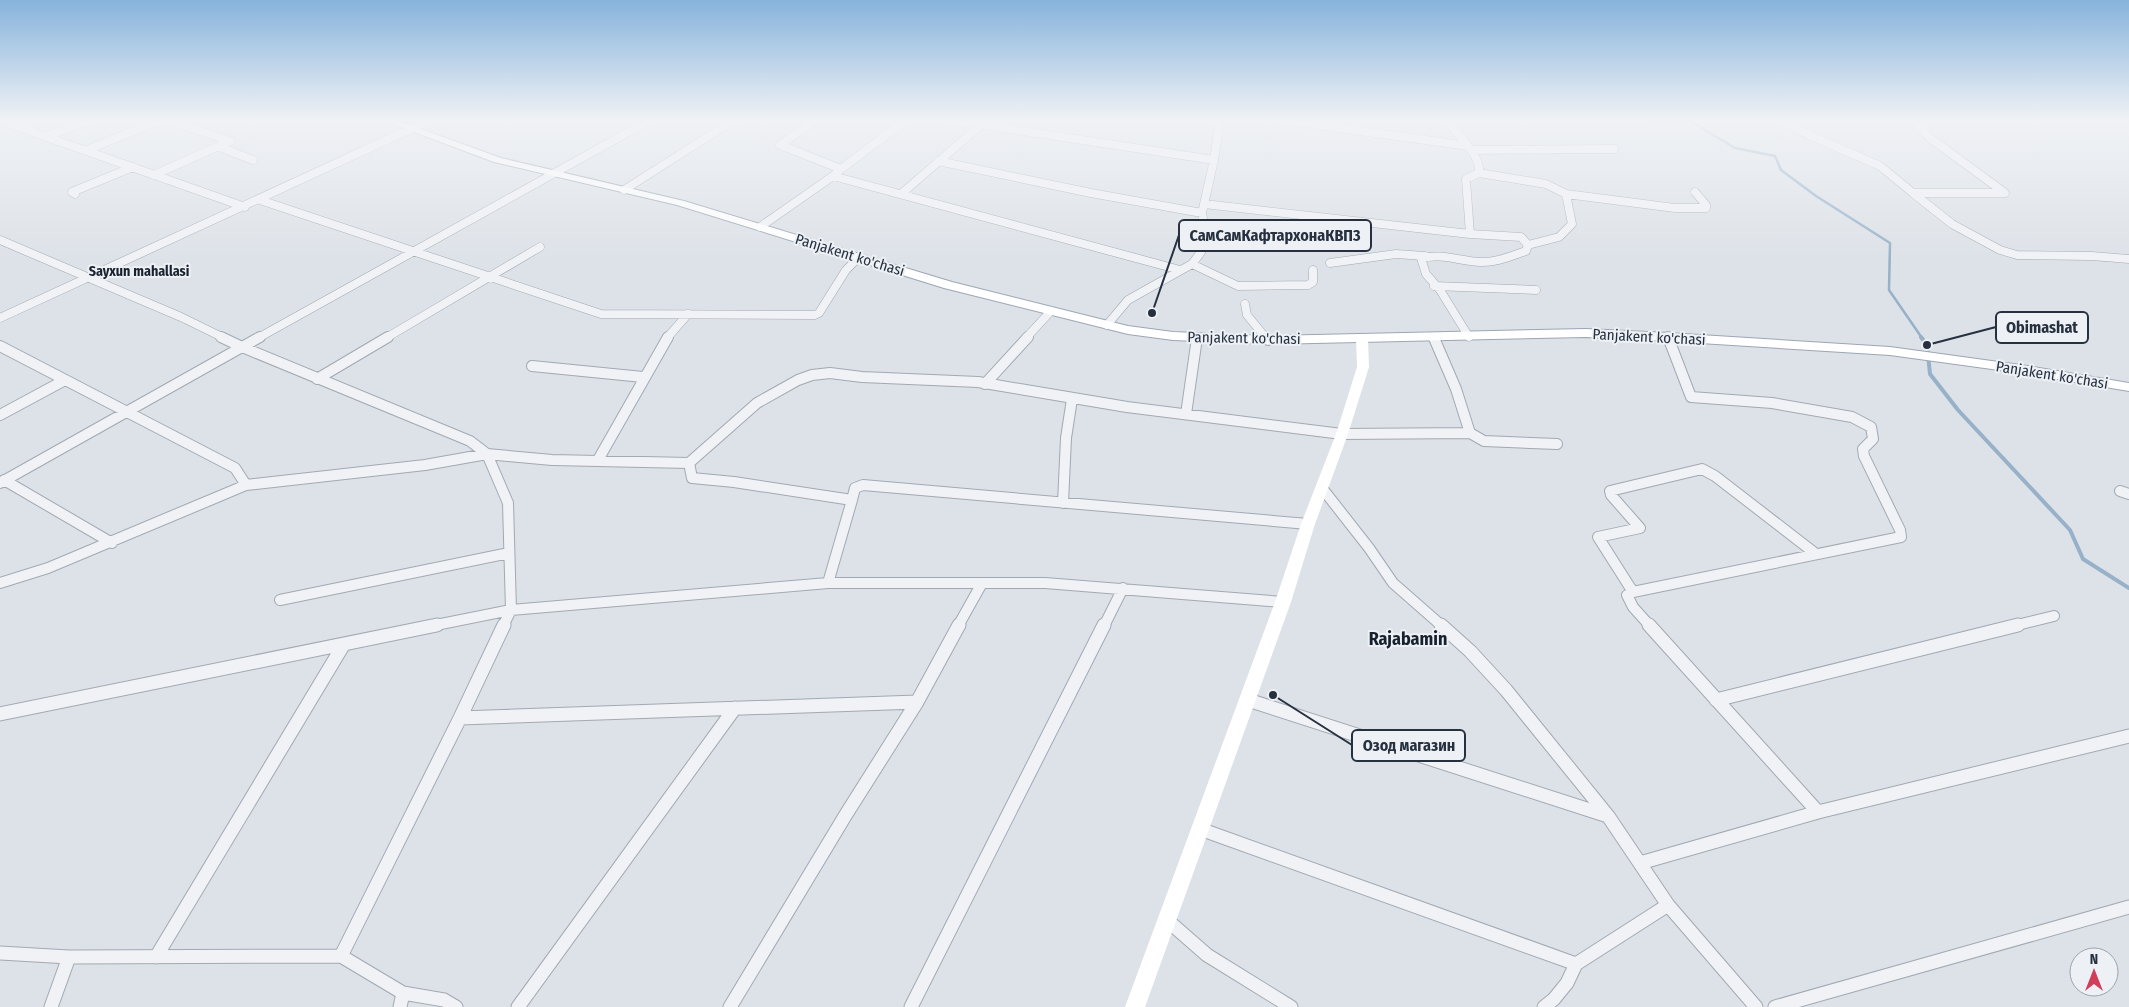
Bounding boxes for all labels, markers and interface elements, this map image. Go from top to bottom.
callout: СамСамКафтархонаКВП3 [1179,220,1371,251]
text: СамСамКафтархонаКВП3 [1189,226,1361,245]
street label: Panjakent ko'chasi [793,230,907,280]
district label: Sayxun mahallasi [89,263,190,280]
callout: Obimashat [1996,312,2088,343]
text: Obimashat [2006,318,2078,337]
street label: Panjakent ko'chasi [1592,325,1706,349]
street label: Panjakent ko'chasi [1187,328,1301,348]
street label: Panjakent ko'chasi [1995,357,2109,393]
district label: Rajabamin [1369,628,1447,650]
callout: Озод магазин [1352,730,1465,761]
text: Озод магазин [1363,736,1455,755]
north arrow [2069,947,2119,997]
text: N [2090,951,2098,968]

